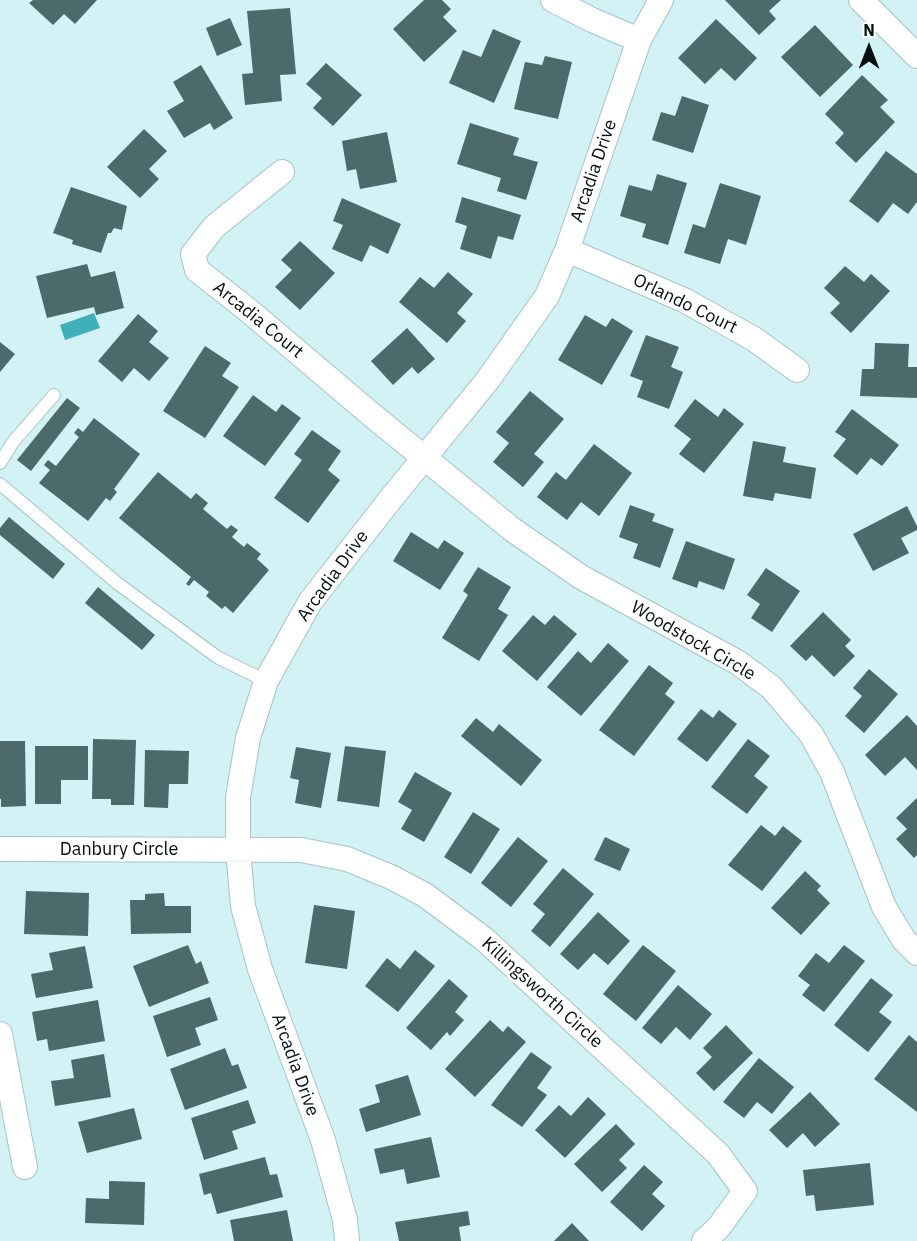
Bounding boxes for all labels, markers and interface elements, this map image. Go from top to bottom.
north arrow [839,18,899,78]
text: N [863,20,875,40]
street label: Arcadia Drive [566,117,622,225]
street label: Orlando Court [629,269,741,339]
street label: Arcadia Court [208,277,308,363]
street label: Arcadia Drive [293,526,373,626]
street label: Woodstock Circle [627,597,759,685]
street label: Danbury Circle [60,839,178,861]
street label: Killingsworth Circle [477,933,607,1053]
street label: Arcadia Drive [267,1011,323,1119]

